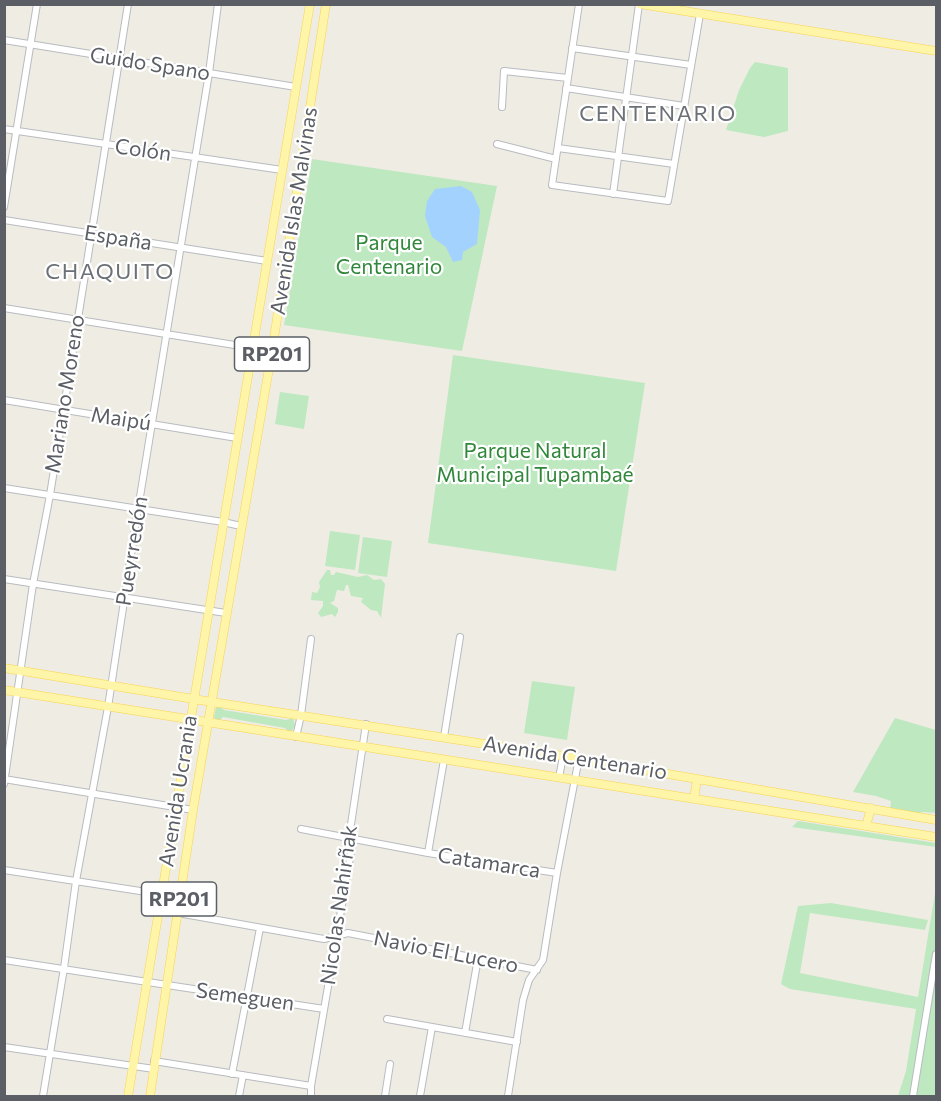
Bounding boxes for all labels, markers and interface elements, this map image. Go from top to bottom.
street label: Guido Spano [88,42,212,86]
district label: CENTENARIO [579,101,737,127]
street label: Avenida Islas Malvinas [265,105,323,317]
street label: Colón [113,134,173,166]
street label: España [82,220,154,256]
park label: Parque Centenario [336,230,442,280]
district label: CHAQUITO [45,259,175,285]
street label: Mariano Moreno [40,313,90,475]
road number: RP201 [234,337,310,371]
street label: Maipú [89,402,153,436]
park label: Parque Natural Municipal Tupambaé [436,438,634,488]
street label: Pueyrredón [111,494,153,608]
street label: Avenida Ucrania [154,713,202,869]
street label: Avenida Centenario [481,731,669,785]
street label: Nicolas Nahirñak [315,823,363,987]
street label: Catamarca [436,842,542,884]
road number: RP201 [142,882,216,916]
street label: Navio El Lucero [371,926,521,978]
street label: Semeguen [194,978,296,1016]

